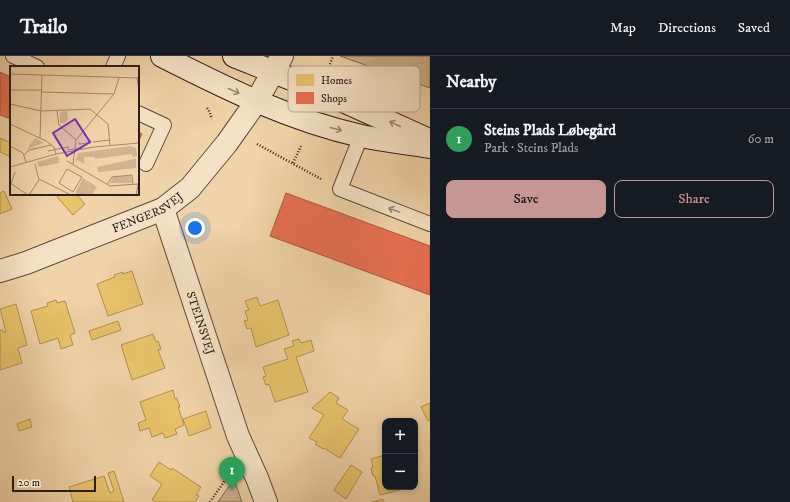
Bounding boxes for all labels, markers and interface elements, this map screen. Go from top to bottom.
text: Trailo [20,16,67,39]
text: Map [610,19,636,37]
text: Directions [658,19,716,37]
text: Saved [738,19,770,37]
inset map [10,66,139,195]
legend [288,66,420,112]
text: Nearby [446,71,496,93]
text: Homes [321,74,352,88]
one-way arrow [227,88,239,95]
text: Shops [321,92,347,106]
one-way arrow [389,120,401,127]
text: Steins Plads Løbegård [484,121,616,140]
one-way arrow [329,126,342,133]
text: 1 [457,131,461,147]
text: 60 m [748,131,774,147]
text: Park · Steins Plads [484,140,578,156]
button: Save [446,180,606,218]
button: Share [614,180,774,218]
street label: FENGERSVEJ [110,189,186,236]
one-way arrow [388,205,400,213]
your location [185,218,205,238]
street label: STEINSVEJ [183,289,218,357]
map controls [382,418,418,490]
button: + [382,418,418,454]
button: − [382,454,418,490]
pin: 1 [219,457,245,490]
scale bar [12,474,96,493]
text: 20 m [18,476,40,490]

